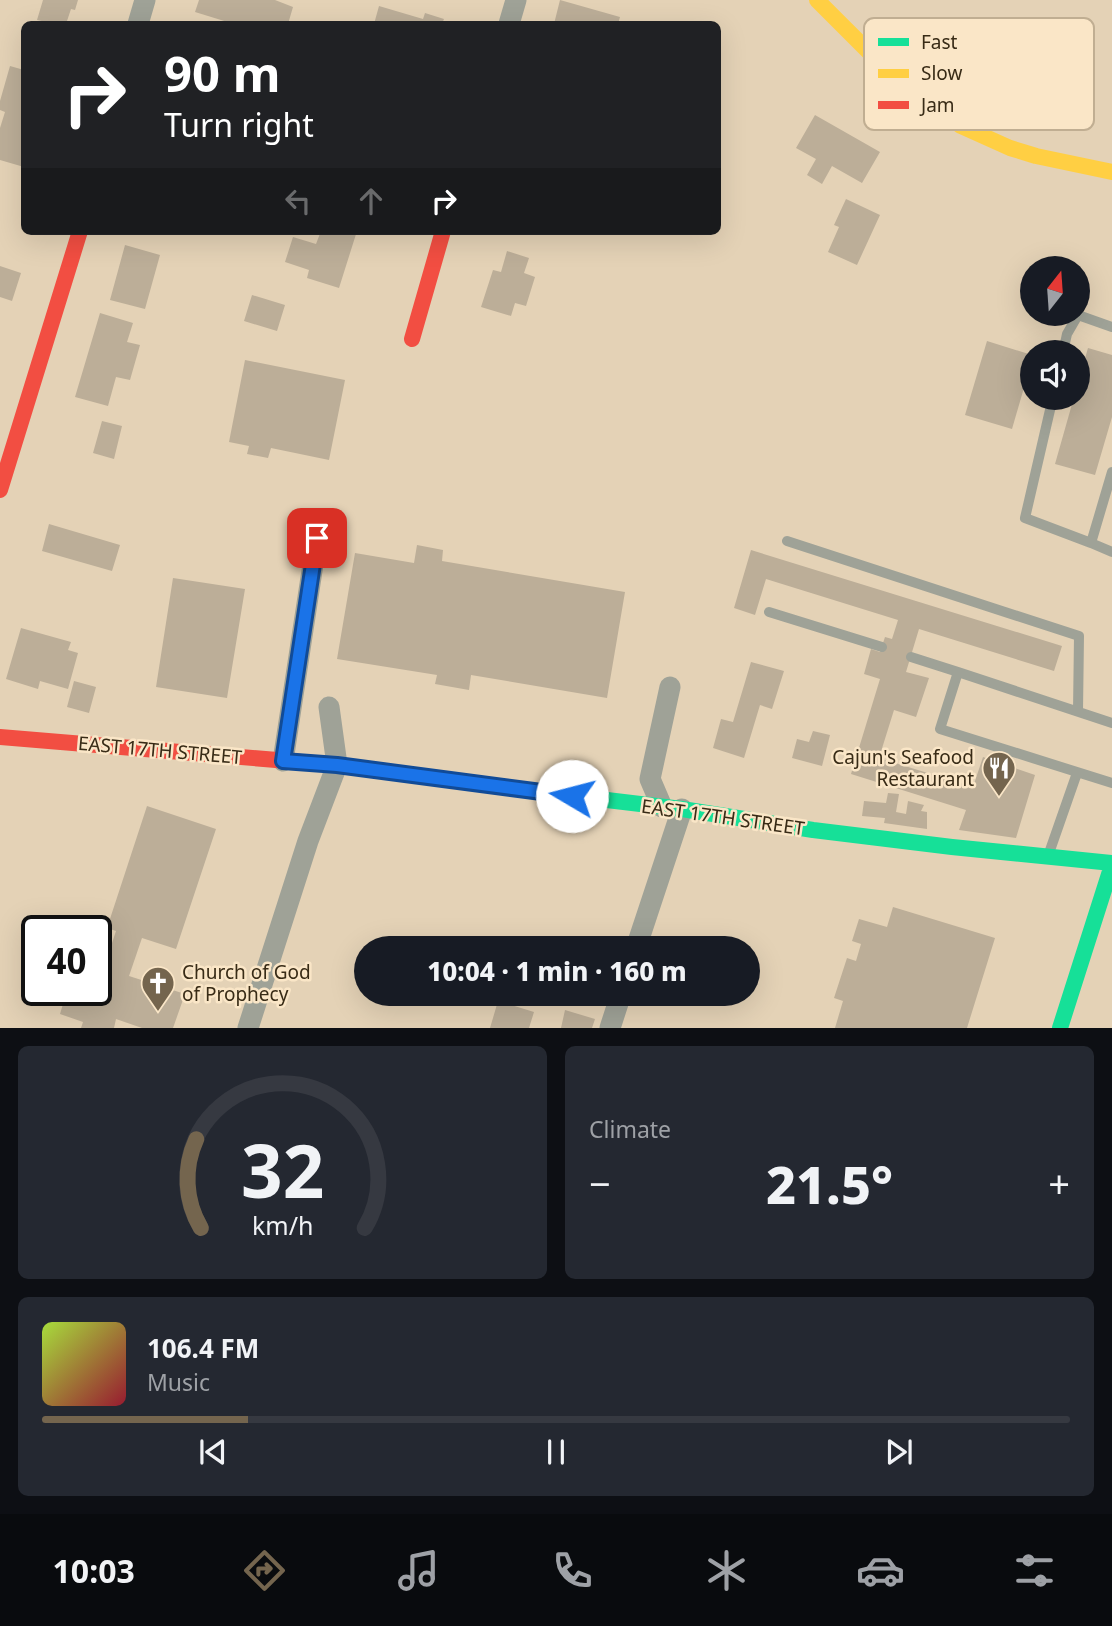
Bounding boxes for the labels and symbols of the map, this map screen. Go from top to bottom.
legend [864,18,1094,130]
text: Fast [921,29,958,55]
text: Slow [921,60,962,86]
text: Jam [919,92,955,118]
north arrow [1020,256,1090,326]
pin [287,508,347,568]
street label: EAST 17TH STREET [77,730,243,770]
place label: Cajun's Seafood Restaurant [832,744,974,792]
restaurant icon: Cajun's Seafood Restaurant [980,749,1018,798]
position arrow [535,759,609,833]
street label: EAST 17TH STREET [640,793,807,841]
speed limit sign: 40 [21,915,112,1006]
place label: Church of God of Prophecy [182,959,311,1007]
church icon: Church of God of Prophecy [139,964,177,1013]

